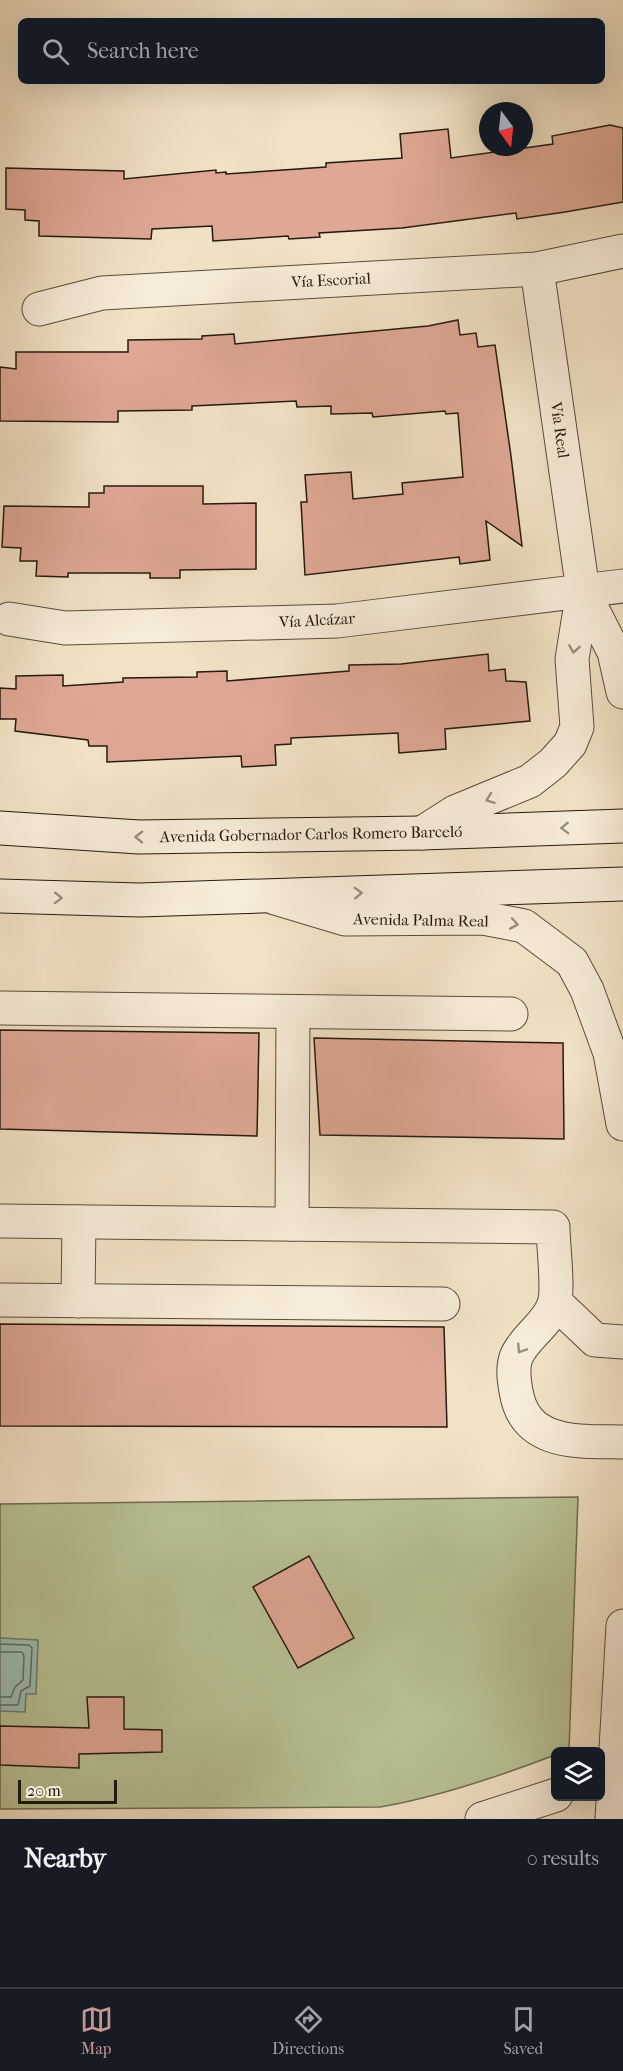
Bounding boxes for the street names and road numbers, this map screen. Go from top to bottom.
street label: Vía Escorial [290,268,372,292]
street label: Vía Real [547,400,573,460]
street label: Vía Alcázar [278,609,356,632]
street label: Avenida Gobernador Carlos Romero Barceló [159,822,462,846]
street label: Avenida Palma Real [352,909,490,931]

